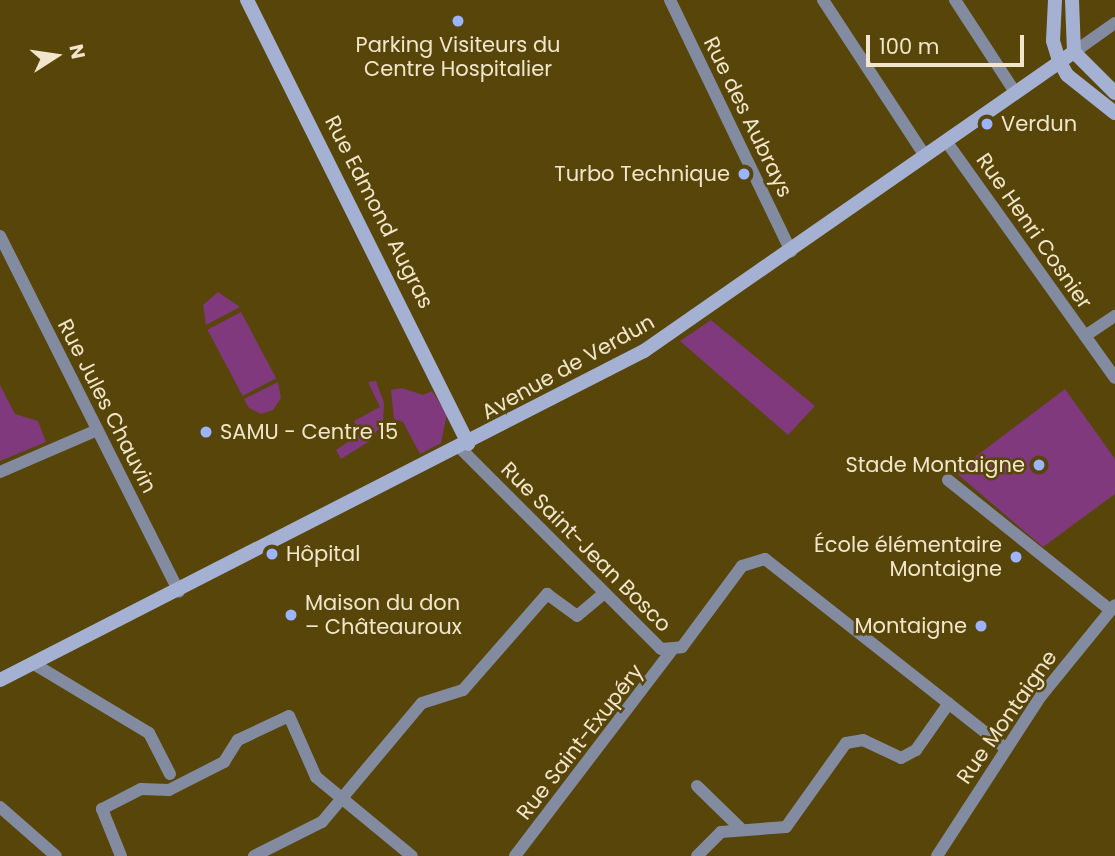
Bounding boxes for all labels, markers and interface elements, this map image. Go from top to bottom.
marker: Parking Visiteurs du Centre Hospitalier [450,13,466,29]
north arrow [21,21,91,91]
scale bar [870,21,1028,65]
place label: Parking Visiteurs du Centre Hospitalier [355,32,561,82]
text: 100 m [879,32,939,61]
street label: Rue des Aubrays [698,33,798,201]
text: N [62,42,92,61]
street label: Rue Edmond Augras [319,111,439,313]
place label: Verdun [1001,111,1077,137]
marker: Verdun [979,116,995,132]
street label: Rue Henri Cosnier [971,148,1097,314]
place label: Turbo Technique [554,161,730,187]
marker: Turbo Technique [736,166,752,182]
street label: Avenue de Verdun [477,309,659,425]
street label: Rue Jules Chauvin [52,315,162,497]
place label: SAMU - Centre 15 [220,419,398,445]
marker: SAMU - Centre 15 [198,424,214,440]
place label: Stade Montaigne [845,452,1025,478]
street label: Rue Saint-Jean Bosco [496,457,676,637]
marker: Stade Montaigne [1031,457,1047,473]
place label: École élémentaire Montaigne [814,532,1002,582]
place label: Hôpital [286,541,360,567]
marker: Hôpital [264,546,280,562]
marker: École élémentaire Montaigne [1008,549,1024,565]
place label: Maison du don – Châteauroux [305,590,462,640]
marker: Maison du don – Châteauroux [283,607,299,623]
place label: Montaigne [854,613,967,639]
marker: Montaigne [973,618,989,634]
street label: Rue Montaigne [952,645,1062,789]
street label: Rue Saint-Exupéry [511,659,649,825]

